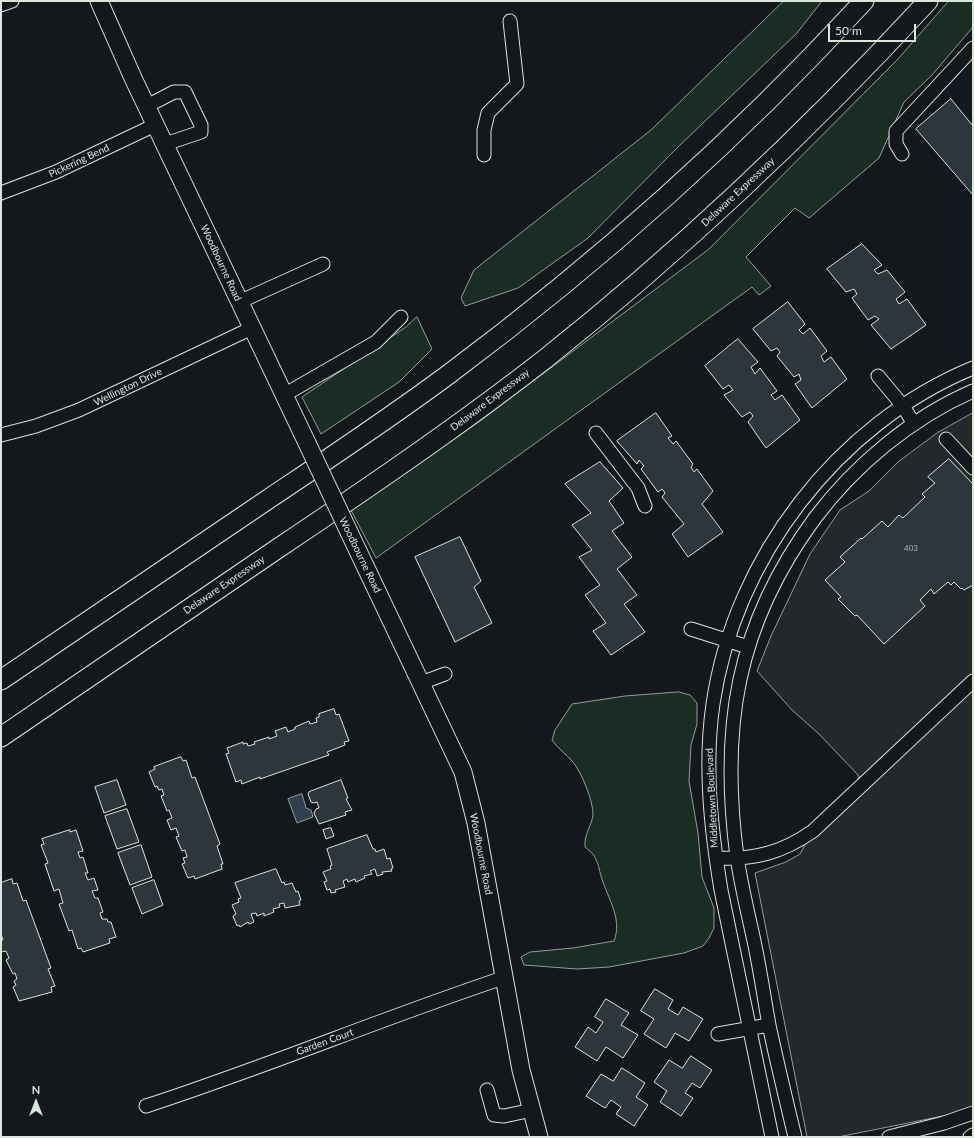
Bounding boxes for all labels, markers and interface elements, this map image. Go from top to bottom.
scale bar [830,16,918,42]
text: 50 m [835,23,862,38]
street label: Pickering Bend [47,142,111,180]
street label: Delaware Expressway [699,155,777,229]
street label: Woodbourne Road [198,223,244,303]
street label: Wellington Drive [92,365,164,409]
street label: Delaware Expressway [448,366,532,434]
street label: Woodbourne Road [336,515,384,595]
house number: 403 [904,543,918,553]
street label: Delaware Expressway [181,553,267,617]
street label: Middletown Boulevard [703,748,721,848]
street label: Woodbourne Road [467,812,495,896]
street label: Garden Court [295,1026,355,1058]
north arrow [16,1082,56,1122]
text: N [32,1083,40,1096]

